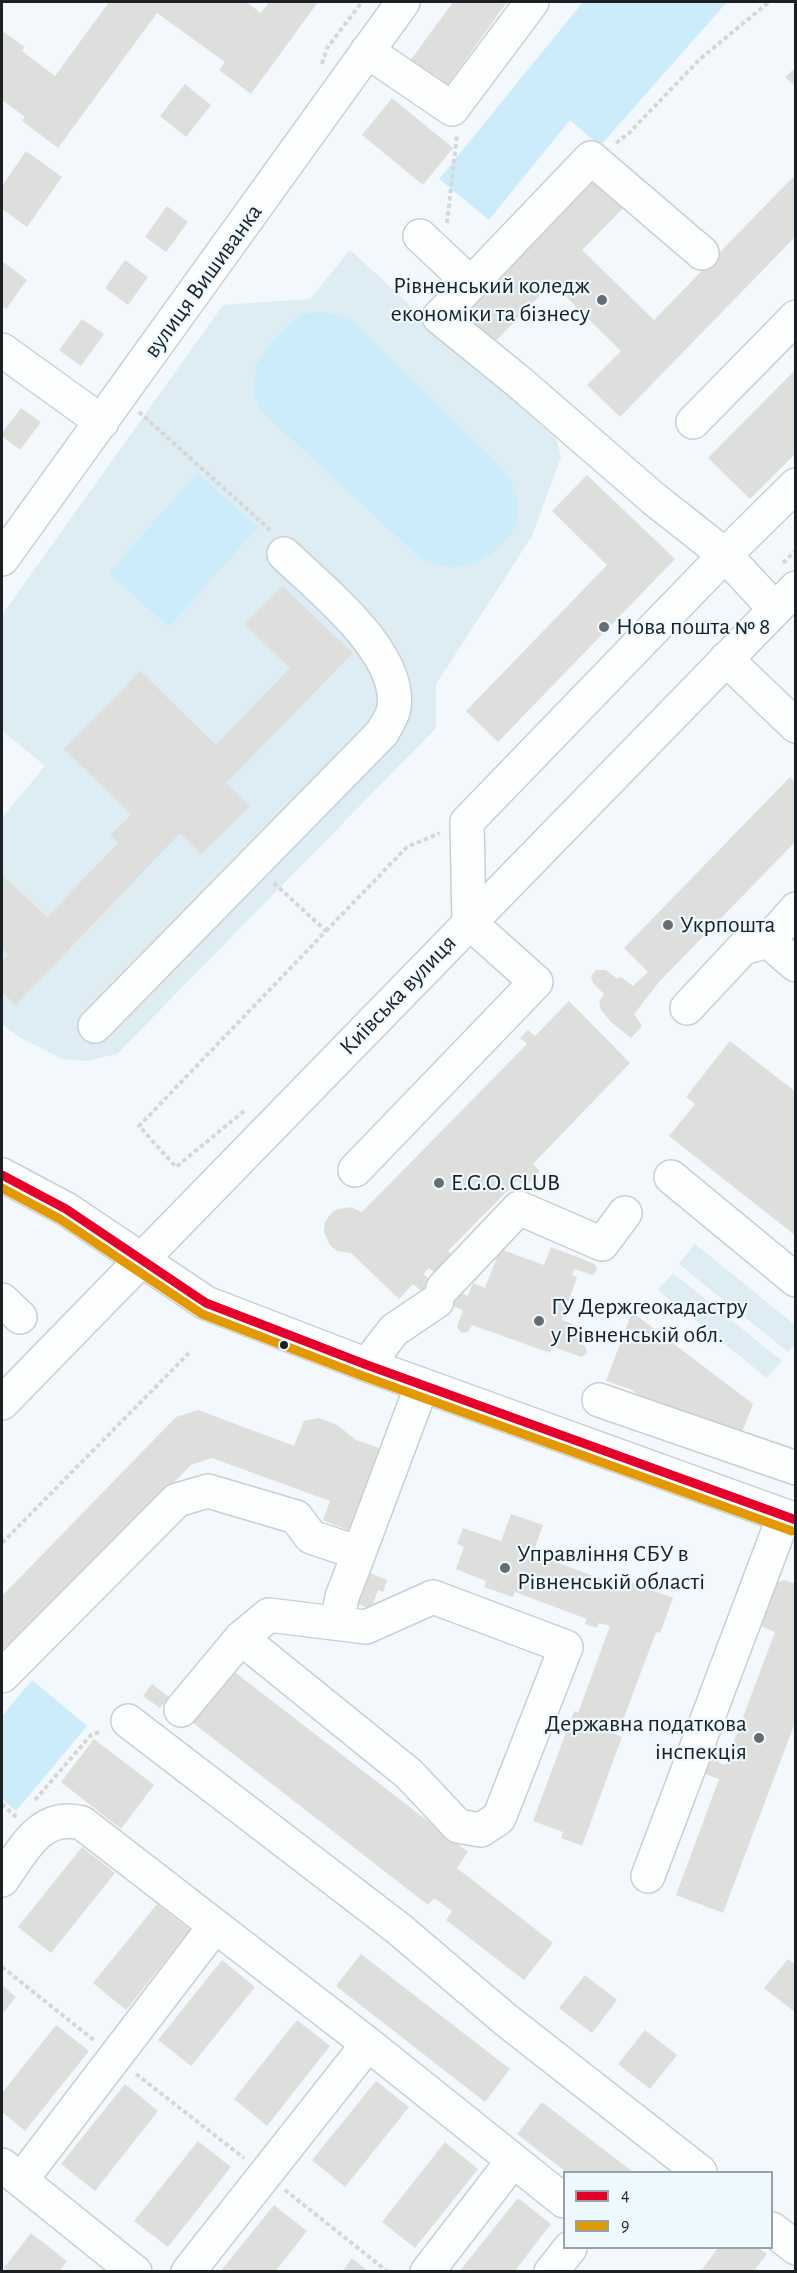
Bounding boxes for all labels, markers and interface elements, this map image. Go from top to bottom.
street label: вулиця Вишиванка [138,198,268,364]
place label: Рівненський коледж економіки та бізнесу [391,272,590,328]
marker: Рівненський коледж економіки та бізнесу [595,293,609,307]
place label: Нова пошта № 8 [616,613,770,641]
marker: Нова пошта № 8 [597,620,611,634]
place label: Укрпошта [680,911,776,939]
marker: Укрпошта [661,918,675,932]
street label: Київська вулиця [333,929,463,1061]
place label: E.G.O. CLUB [451,1169,560,1197]
marker: E.G.O. CLUB [432,1176,446,1190]
place label: ГУ Держгеокадастру у Рівненській обл. [551,1293,748,1349]
marker: ГУ Держгеокадастру у Рівненській обл. [532,1314,546,1328]
unlabelled marker [278,1339,290,1351]
place label: Управління СБУ в Рівненській області [517,1540,705,1596]
marker: Управління СБУ в Рівненській області [498,1561,512,1575]
place label: Державна податкова інспекція [545,1710,747,1766]
marker: Державна податкова інспекція [752,1731,766,1745]
legend [563,2171,773,2249]
text: 4 [621,2187,630,2205]
text: 9 [621,2217,629,2235]

